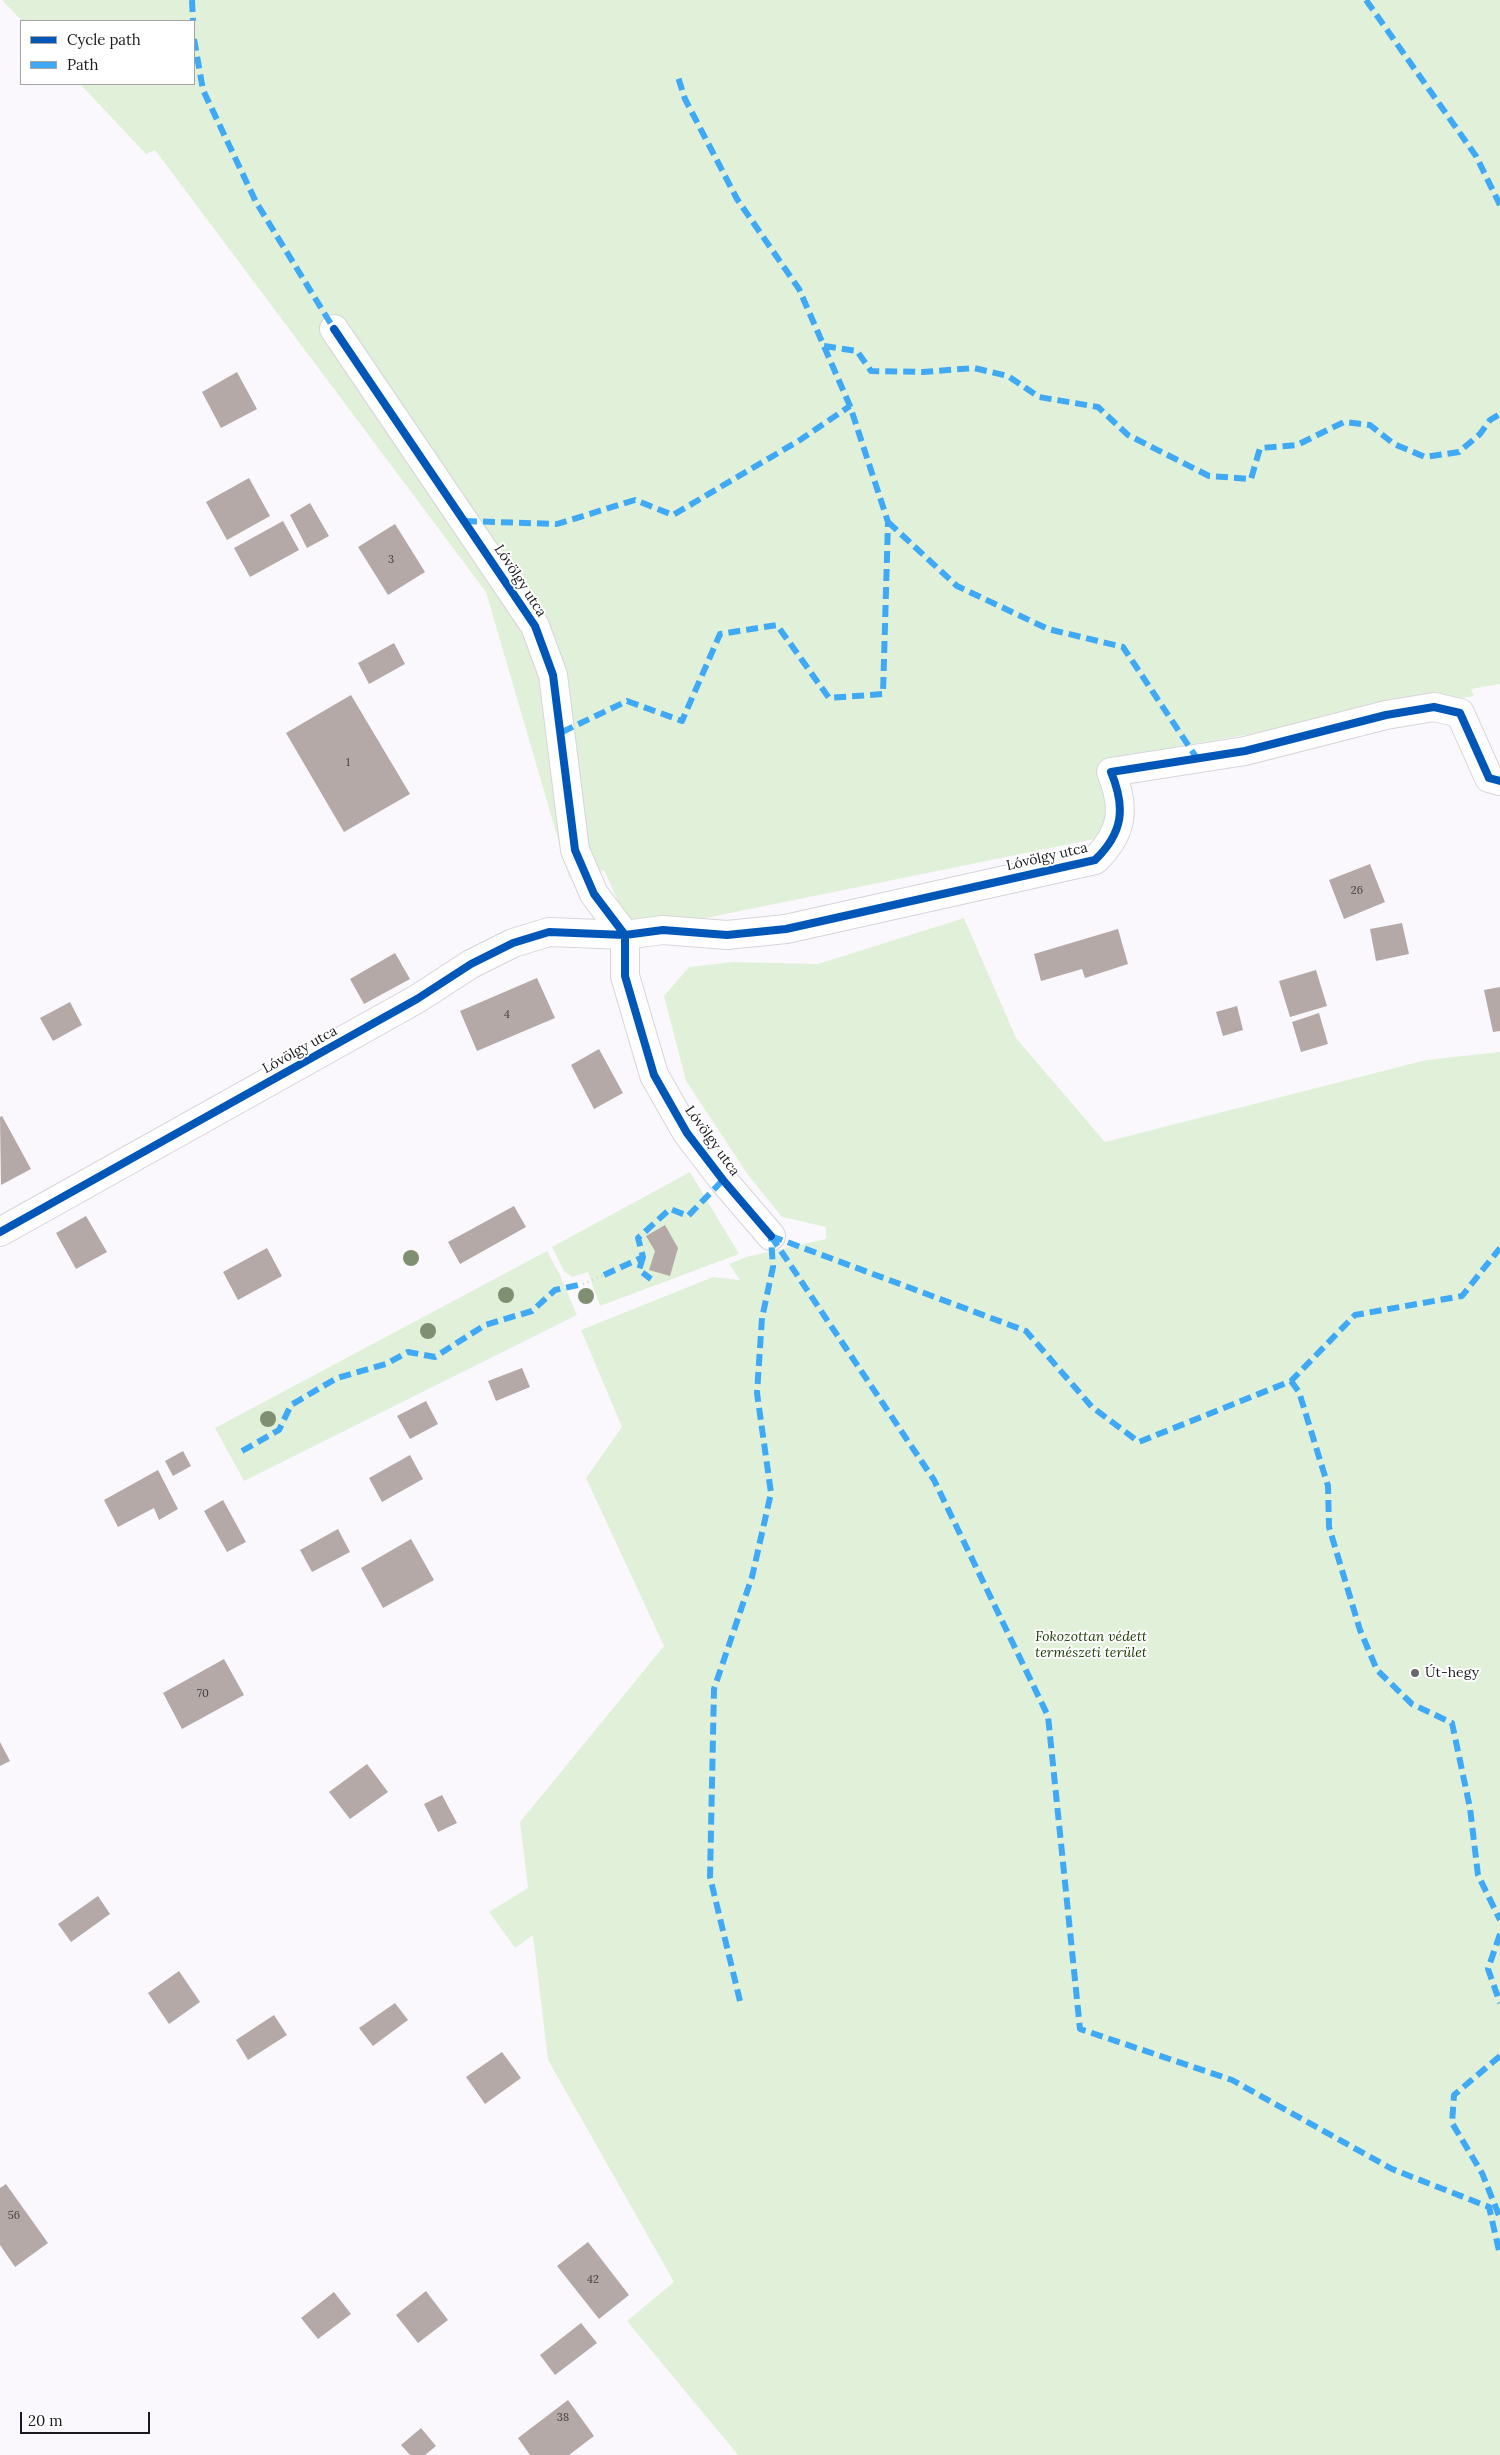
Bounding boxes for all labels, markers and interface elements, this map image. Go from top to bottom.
legend [20,20,195,85]
text: Cycle path [67,30,141,49]
text: Path [67,55,98,74]
street label: Lóvölgy utca [490,542,550,620]
house number: 3 [388,553,394,567]
house number: 1 [346,756,350,770]
street label: Lóvölgy utca [1005,840,1089,874]
house number: 26 [1351,884,1363,898]
house number: 4 [504,1008,510,1022]
street label: Lóvölgy utca [260,1023,340,1077]
street label: Lóvölgy utca [681,1103,743,1179]
park label: Fokozottan védett természeti terület [1035,1629,1147,1661]
place label: Út-hegy [1425,1665,1479,1681]
marker: Út-hegy [1409,1667,1421,1679]
house number: 70 [197,1687,209,1701]
house number: 56 [8,2209,20,2223]
house number: 42 [587,2273,599,2287]
scale bar [22,2402,152,2434]
text: 20 m [28,2411,63,2430]
house number: 38 [557,2411,569,2425]

